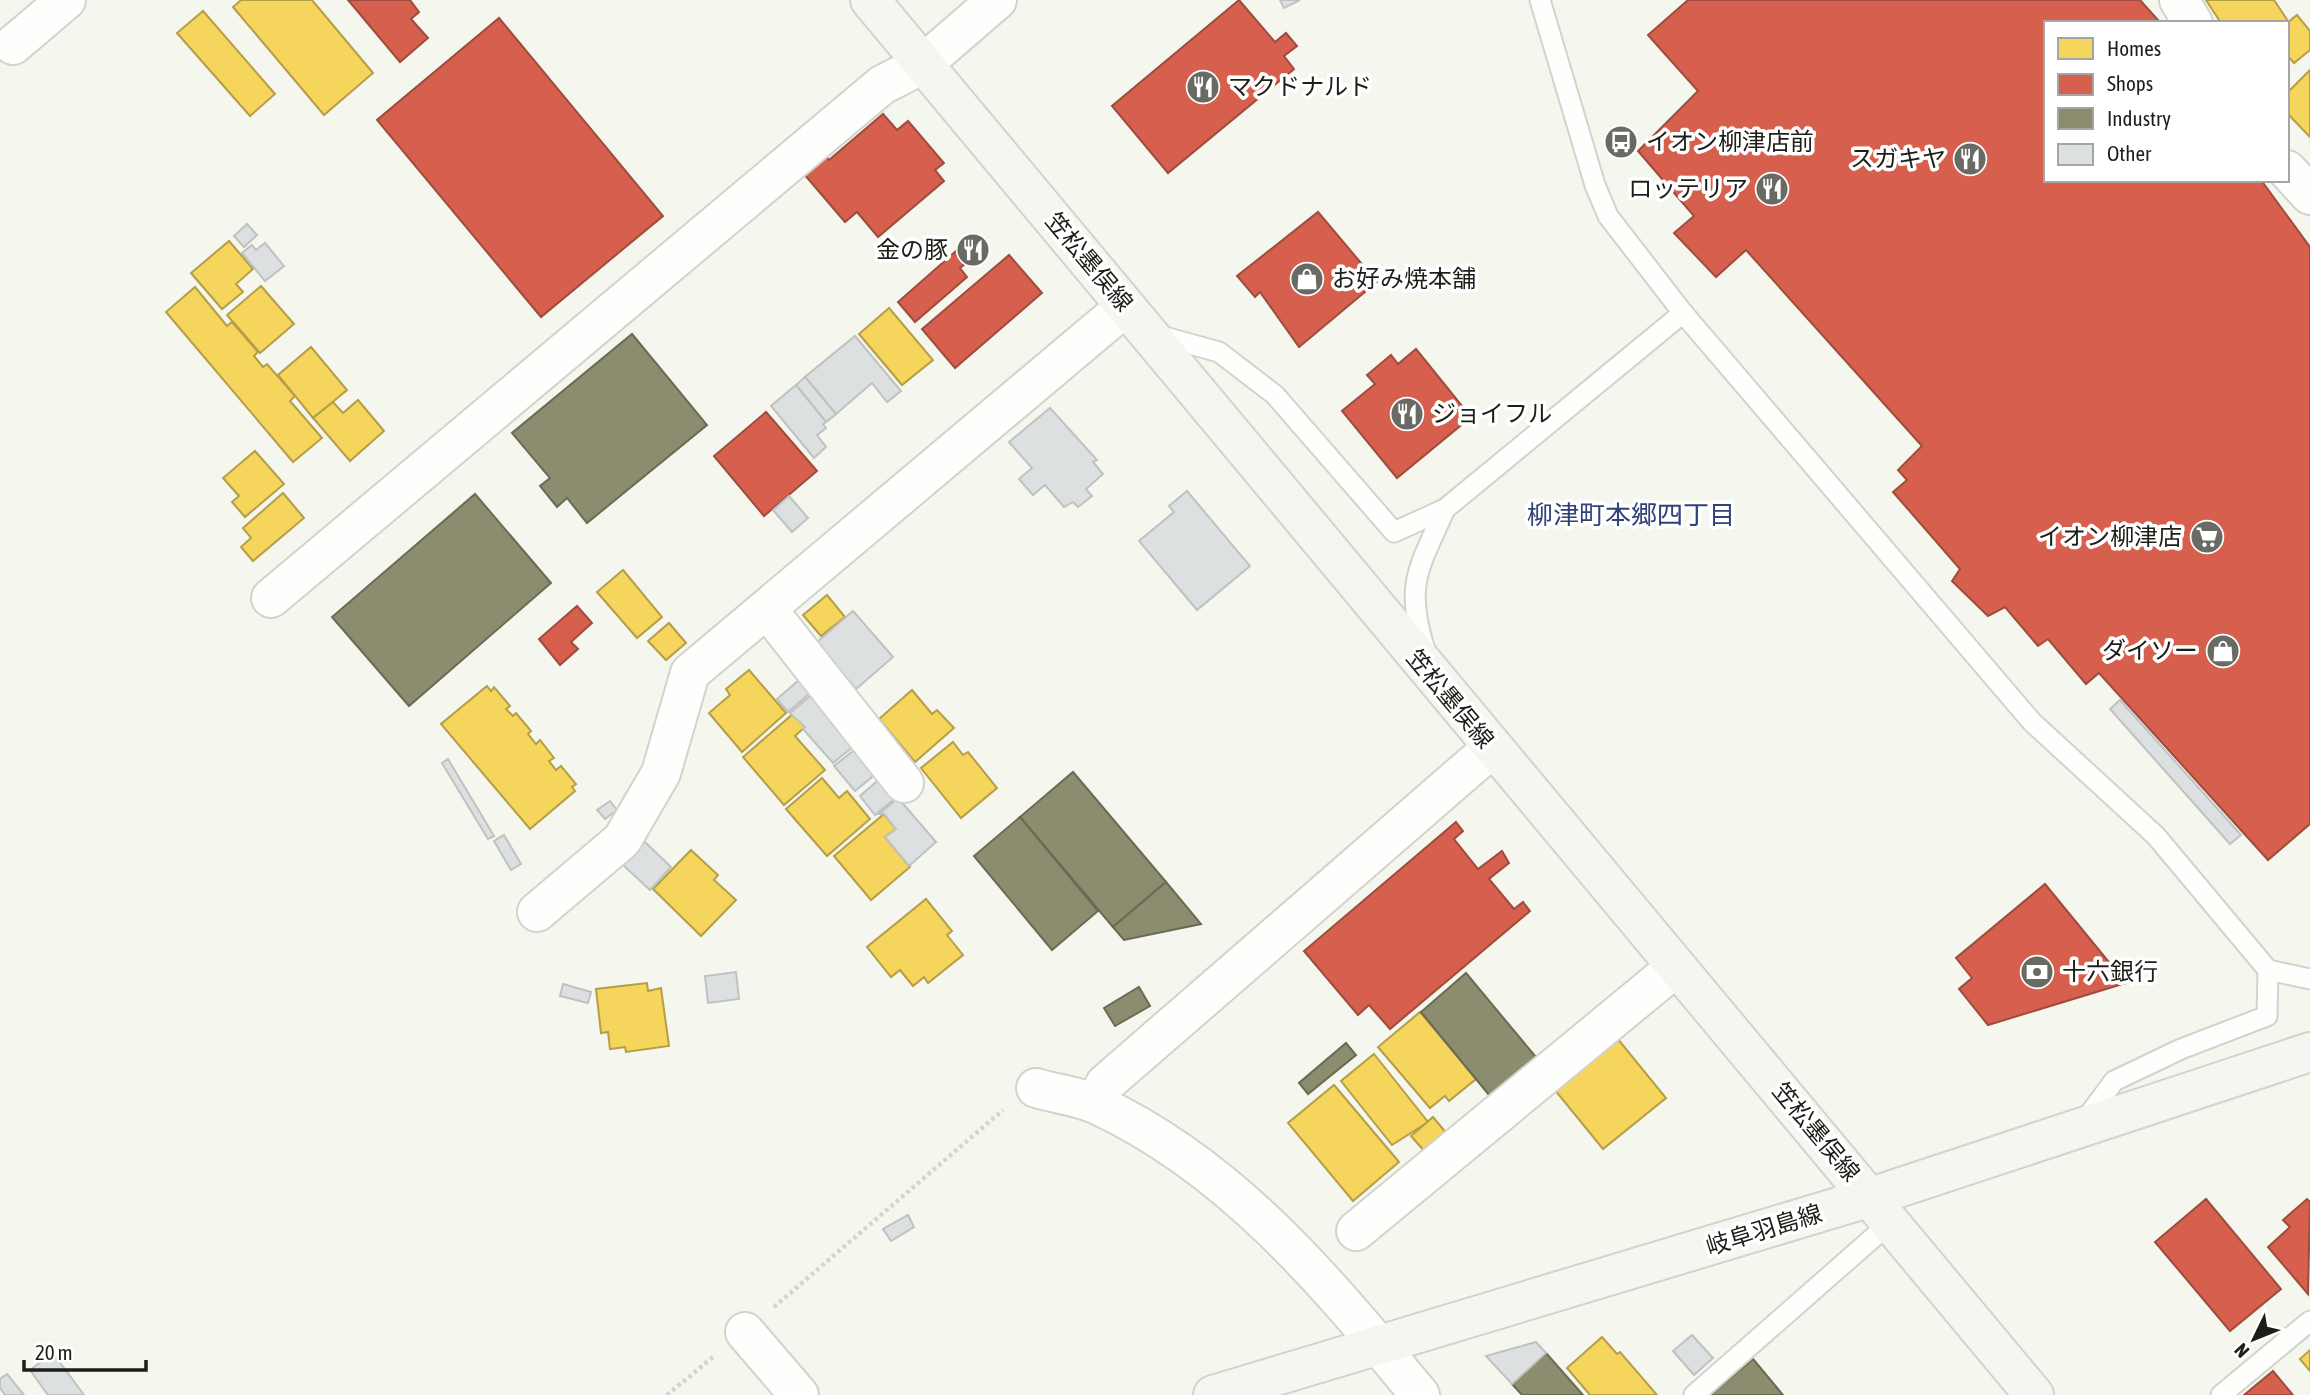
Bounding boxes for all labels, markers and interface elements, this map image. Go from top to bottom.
legend [2044,21,2289,182]
text: Homes [2107,36,2161,60]
restaurant icon: マクドナルド [1184,68,1222,106]
text: Shops [2107,71,2153,95]
place label: マクドナルド [1228,73,1372,100]
text: Industry [2107,106,2171,130]
bus stop icon: イオン柳津店前 [1602,123,1640,161]
place label: イオン柳津店前 [1646,128,1814,155]
restaurant icon: スガキヤ [1951,140,1989,178]
text: Other [2107,141,2152,165]
place label: スガキヤ [1850,145,1946,172]
restaurant icon: ロッテリア [1753,170,1791,208]
place label: ロッテリア [1628,175,1748,202]
street label: 笠松墨俣線 [1040,207,1138,316]
restaurant icon: 金の豚 [954,231,992,269]
place label: 金の豚 [876,236,948,263]
shop icon: お好み焼本舗 [1288,260,1326,298]
place label: お好み焼本舗 [1332,265,1476,292]
restaurant icon: ジョイフル [1388,395,1426,433]
place label: ジョイフル [1432,400,1552,427]
district label: 柳津町本郷四丁目 [1527,500,1735,530]
supermarket icon: イオン柳津店 [2188,518,2226,556]
place label: イオン柳津店 [2038,523,2182,550]
shop icon: ダイソー [2204,632,2242,670]
place label: ダイソー [2102,637,2198,664]
street label: 笠松墨俣線 [1401,644,1499,753]
bank icon: 十六銀行 [2018,953,2056,991]
place label: 十六銀行 [2062,958,2158,985]
street label: 笠松墨俣線 [1767,1077,1865,1186]
street label: 岐阜羽島線 [1703,1199,1825,1260]
north arrow [2219,1304,2289,1374]
scale bar [24,1328,147,1372]
text: N [2230,1339,2253,1362]
text: 20 m [35,1340,73,1364]

